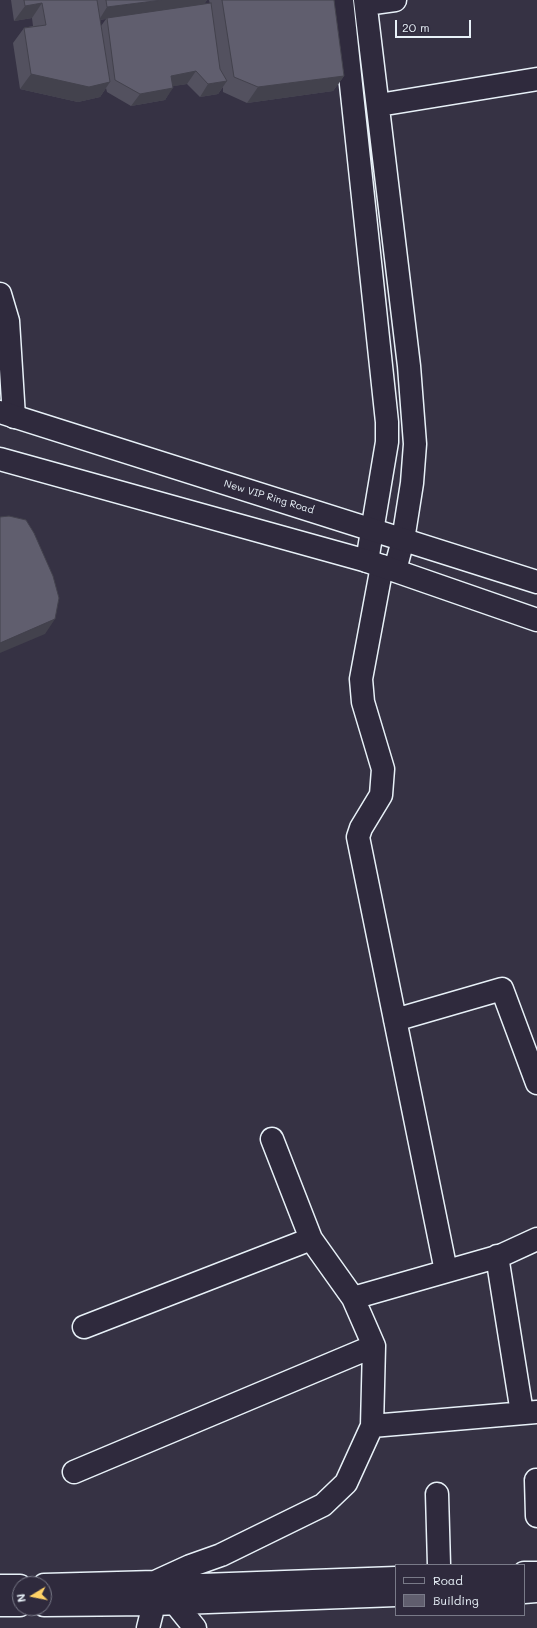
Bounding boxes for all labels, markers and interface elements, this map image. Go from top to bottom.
scale bar [397,12,473,38]
text: 20 m [402,19,430,35]
street label: New VIP Ring Road [223,478,315,516]
legend [395,1564,525,1616]
text: Road [433,1572,463,1588]
north arrow [12,1576,52,1616]
text: Building [433,1592,479,1608]
text: N [13,1593,29,1603]

